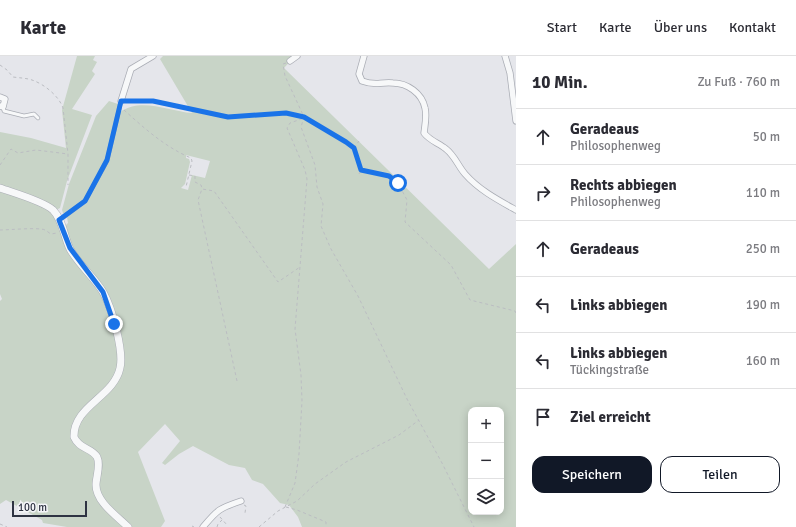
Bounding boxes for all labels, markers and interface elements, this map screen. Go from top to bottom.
text: Karte [20,16,66,40]
text: Start [547,19,577,36]
text: Karte [599,19,632,36]
text: Über uns [654,19,707,36]
text: Kontakt [729,19,776,36]
text: 10 Min. [532,72,588,93]
text: Zu Fuß · 760 m [697,74,780,90]
text: Geradeaus [570,120,639,138]
icon: ahead [532,126,554,148]
text: 50 m [753,129,780,145]
text: Philosophenweg [570,138,661,154]
route start [389,174,407,192]
text: Rechts abbiegen [570,176,677,194]
icon: right [532,182,554,204]
text: 110 m [746,185,780,201]
text: Philosophenweg [570,194,661,210]
icon: ahead [532,238,554,260]
text: Geradeaus [570,240,639,258]
text: 250 m [746,241,780,257]
icon: left [532,294,554,316]
text: Links abbiegen [570,296,667,314]
text: 190 m [746,297,780,313]
route end [105,315,123,333]
text: Links abbiegen [570,344,667,362]
icon: left [532,350,554,372]
text: 160 m [746,353,780,369]
text: Tückingstraße [570,362,649,378]
icon: arrive [532,406,554,428]
map controls [468,407,504,515]
button: + [468,407,504,443]
text: Ziel erreicht [570,408,651,426]
button: − [468,443,504,479]
button: Speichern [532,456,652,493]
button: Teilen [660,456,780,493]
button: layers [468,479,504,515]
scale bar [12,499,87,518]
text: 100 m [18,501,47,514]

